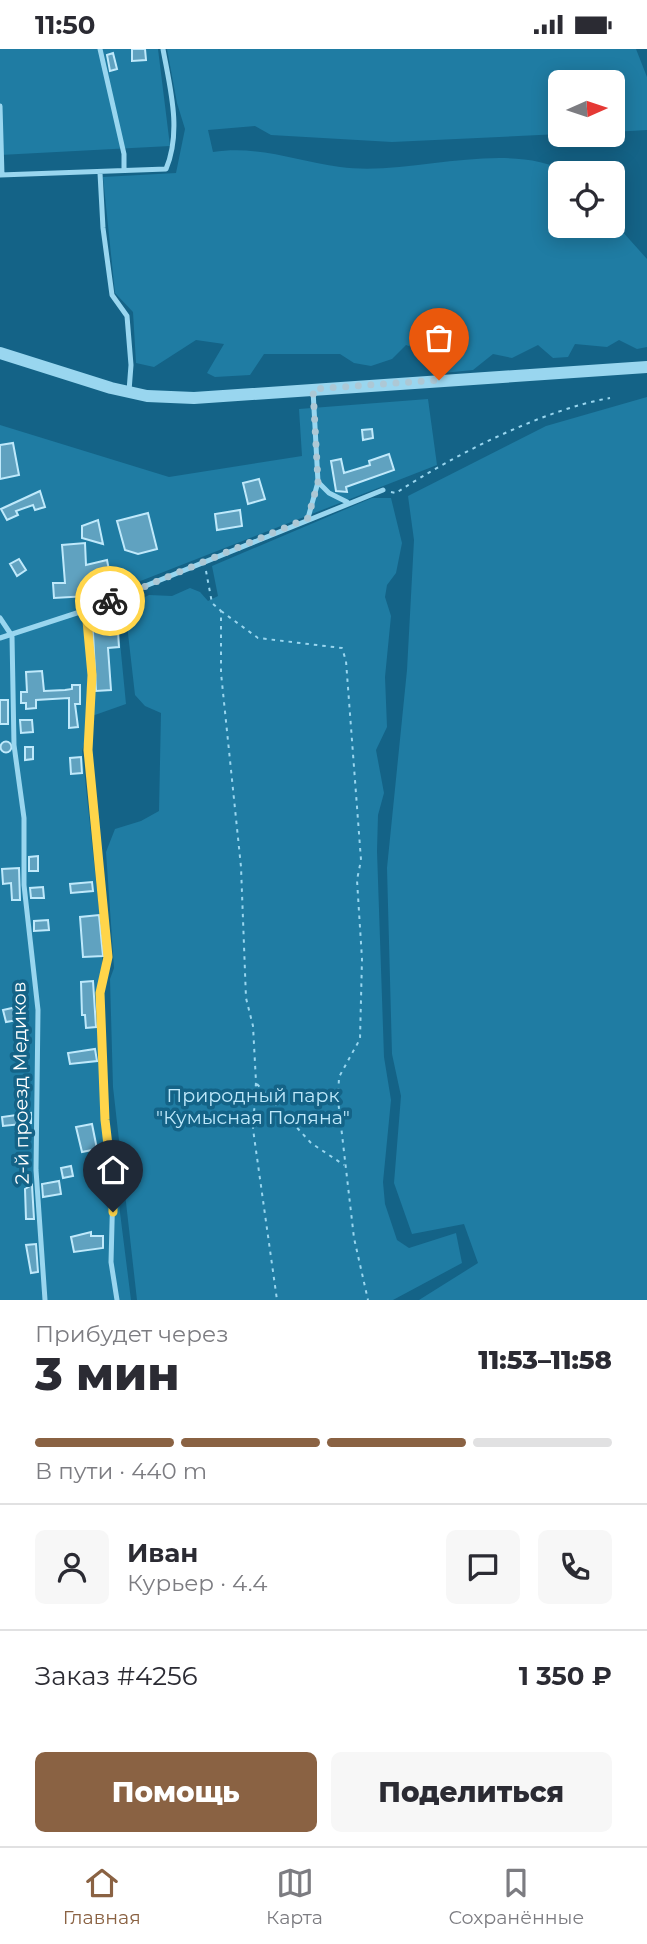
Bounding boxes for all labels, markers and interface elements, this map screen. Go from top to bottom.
text: 11:50 [35,9,95,41]
north arrow [548,70,625,147]
map controls [548,70,625,238]
button: locate [548,161,625,238]
pin [409,308,469,380]
icon: bag [420,319,458,357]
courier [75,566,145,636]
icon: bike [91,582,129,620]
street label: 2-й проезд Медиков [7,981,34,1185]
park label: Природный парк "Кумысная Поляна" [156,1084,350,1129]
pin [83,1140,143,1212]
icon: home [94,1151,132,1189]
text: Прибудет через [35,1320,229,1348]
text: 11:53–11:58 [478,1344,612,1376]
text: 3 мин [35,1345,179,1402]
text: В пути · 440 m [35,1457,207,1485]
button: person [35,1530,109,1604]
button: chat [446,1530,520,1604]
button: phone [538,1530,612,1604]
text: Иван [127,1537,198,1569]
text: Курьер · 4.4 [127,1569,267,1597]
text: Заказ #4256 [35,1660,198,1692]
text: 1 350 ₽ [519,1660,612,1692]
button: Помощь [35,1752,317,1832]
button: Поделиться [331,1752,612,1832]
tab: Главная [63,1864,141,1929]
tab: Карта [266,1864,323,1929]
tab: Сохранённые [448,1864,584,1929]

